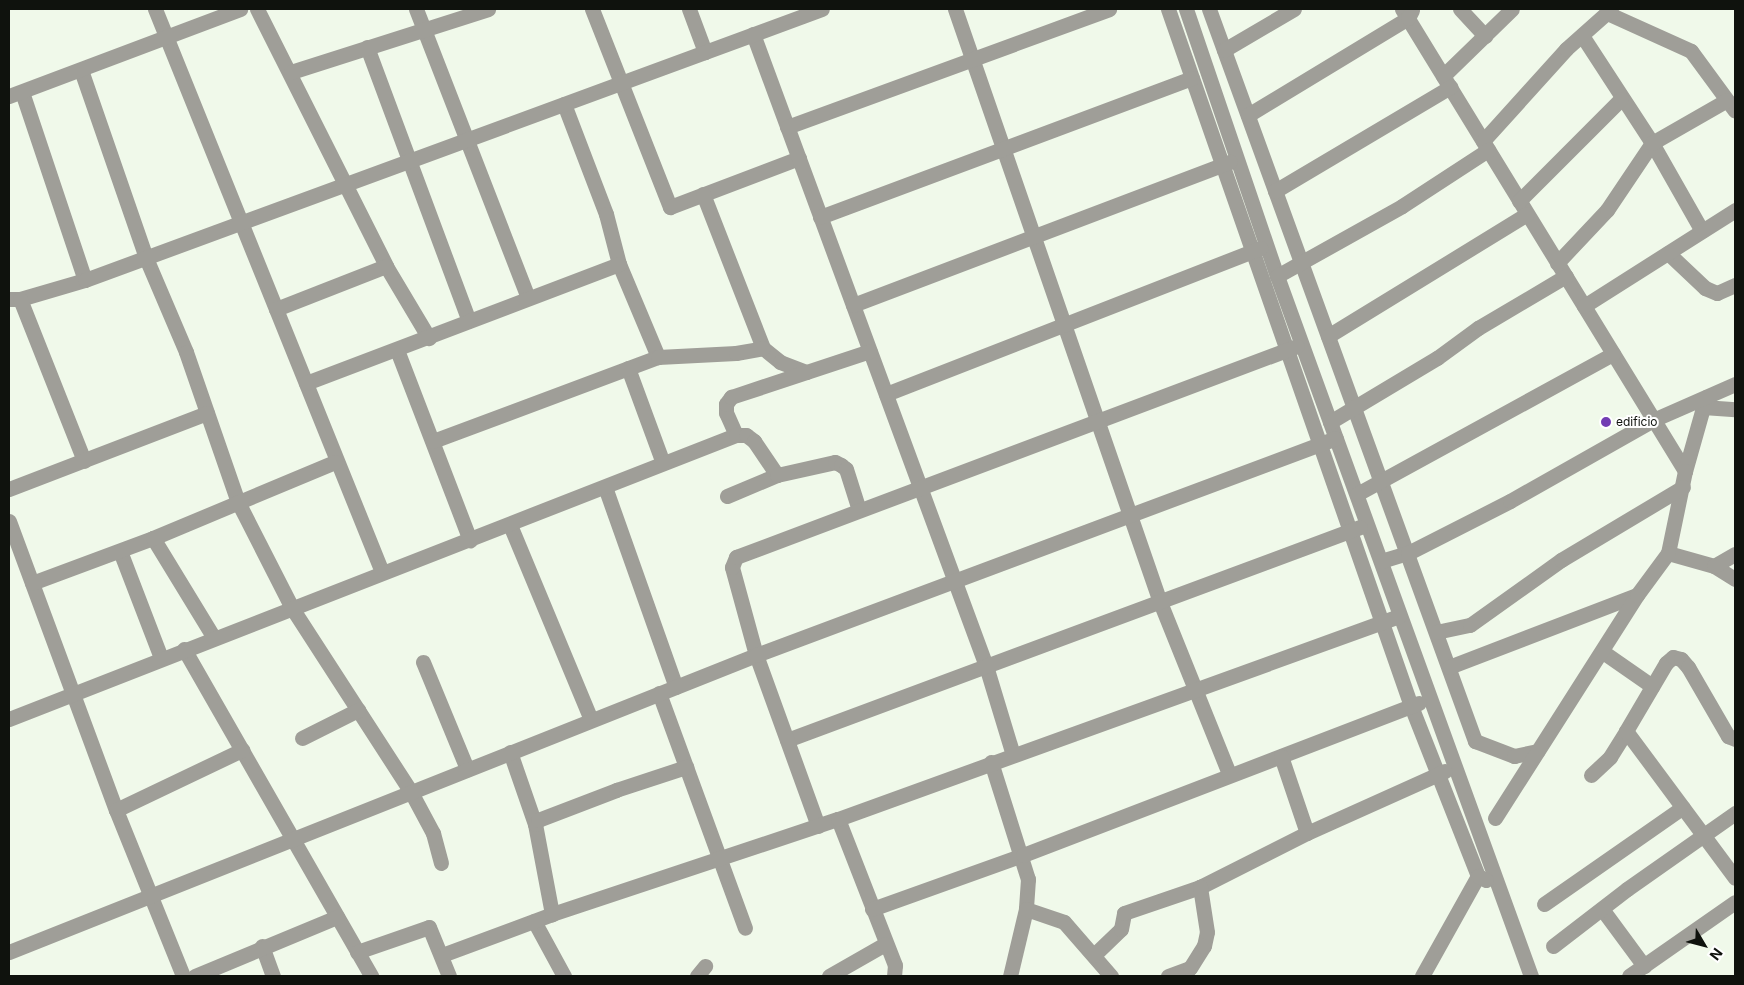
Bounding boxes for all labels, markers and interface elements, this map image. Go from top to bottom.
place label: edificio [1616,415,1658,429]
marker: edificio [1600,416,1612,428]
north arrow [1679,920,1729,970]
text: N [1706,945,1726,964]

